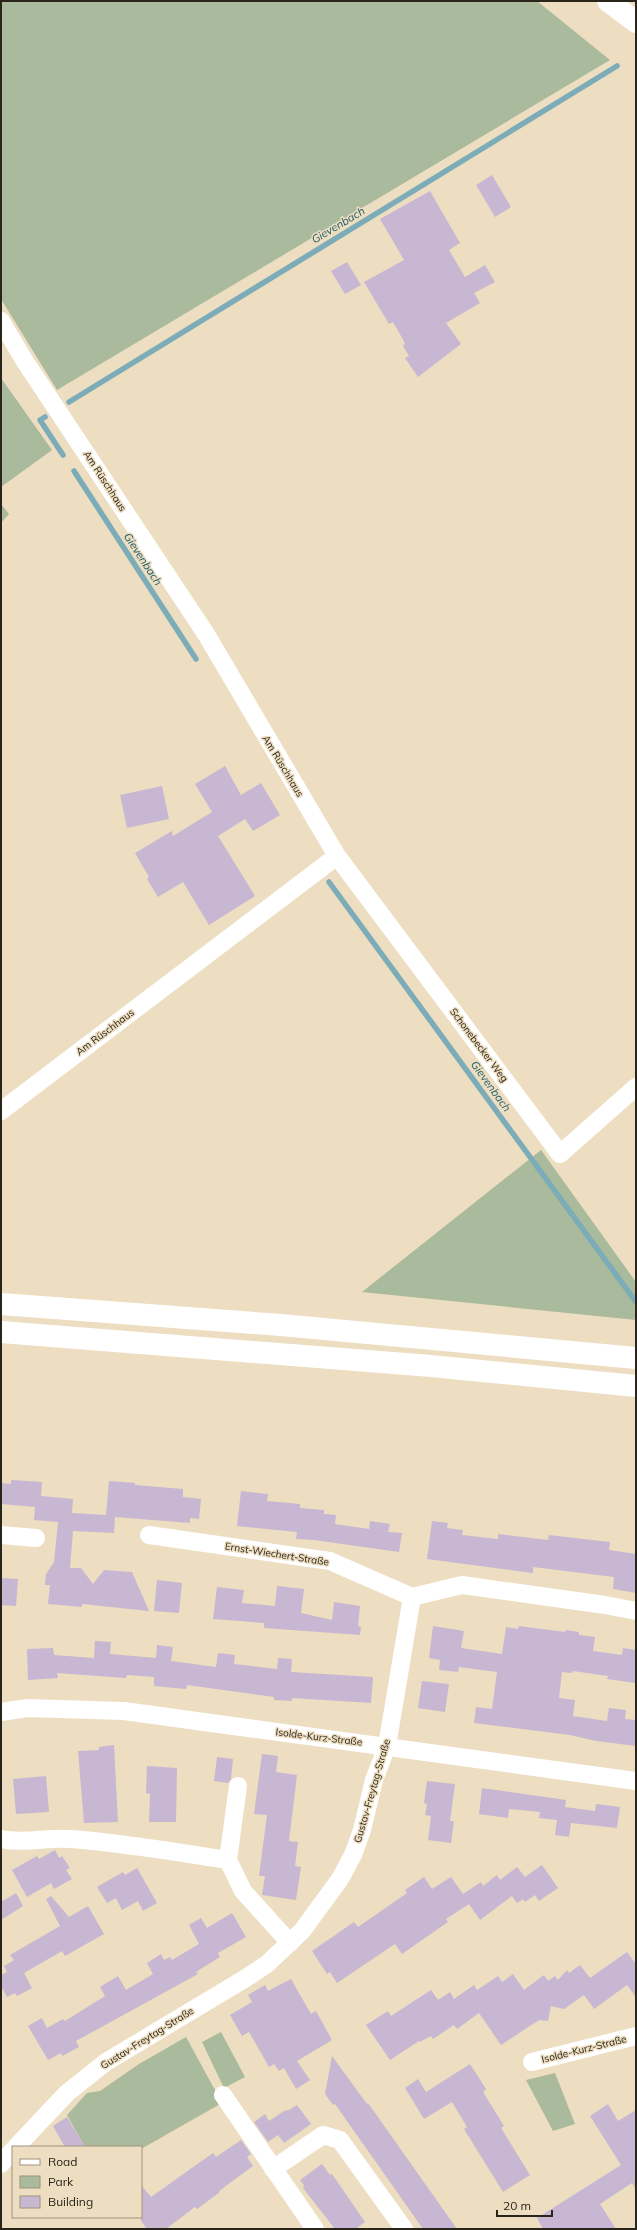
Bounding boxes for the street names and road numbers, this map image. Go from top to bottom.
street label: Am Rüschhaus [81,448,129,514]
street label: Am Rüschhaus [259,733,307,799]
street label: Schonebecker Weg [447,1005,511,1085]
street label: Am Rüschhaus [73,1006,137,1058]
street label: Ernst-Wiechert-Straße [224,1539,330,1569]
street label: Isolde-Kurz-Straße [275,1725,363,1749]
street label: Gustav-Freytag-Straße [351,1738,393,1844]
street label: Gustav-Freytag-Straße [98,2004,196,2072]
street label: Isolde-Kurz-Straße [540,2032,628,2066]

